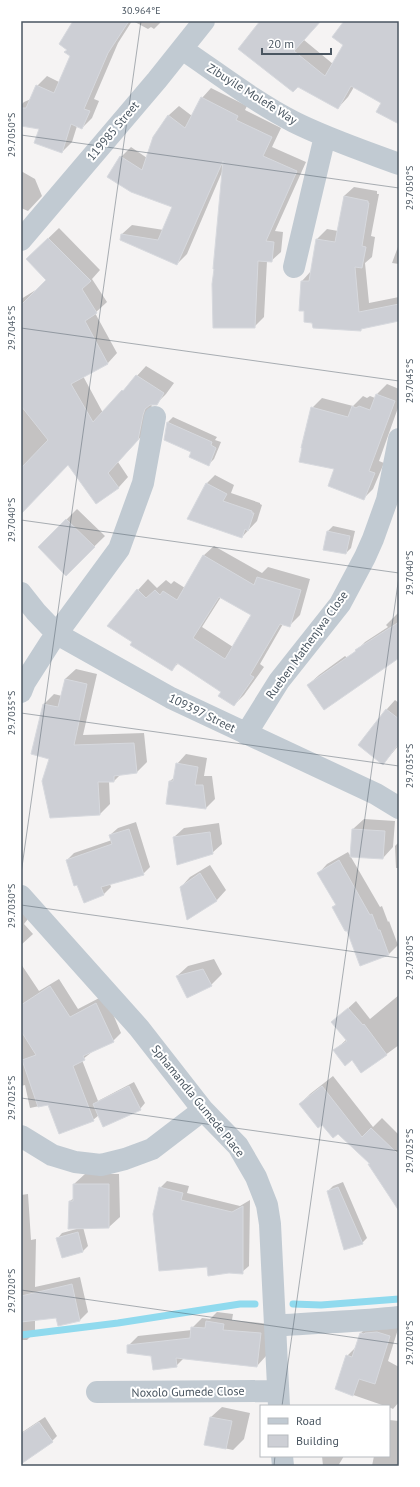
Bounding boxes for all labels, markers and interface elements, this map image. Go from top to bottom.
text: 30.964°E [122,4,161,17]
scale bar [262,30,331,56]
text: 20 m [268,36,294,51]
street label: Zibuyile Molefe Way [204,60,301,128]
street label: 119985 Street [83,98,142,163]
text: 29.7050°S [5,113,18,157]
text: 29.7050°S [403,166,416,210]
text: 29.7045°S [5,306,18,350]
text: 29.7045°S [403,359,416,403]
text: 29.7040°S [5,498,18,542]
text: 29.7040°S [403,551,416,595]
street label: Rueben Mathenjwa Close [262,588,351,702]
street label: 109397 Street [166,690,238,735]
text: 29.7035°S [5,691,18,735]
text: 29.7035°S [403,744,416,788]
text: 29.7030°S [5,884,18,928]
text: 29.7030°S [403,936,416,980]
street label: Sphamandla Gumede Place [149,1042,248,1160]
text: 29.7025°S [5,1076,18,1120]
text: 29.7025°S [403,1129,416,1173]
text: 29.7020°S [5,1269,18,1313]
text: 29.7020°S [403,1321,416,1365]
street label: Noxolo Gumede Close [131,1383,245,1400]
legend [260,1405,390,1457]
text: Road [296,1413,321,1428]
text: Building [296,1433,339,1448]

